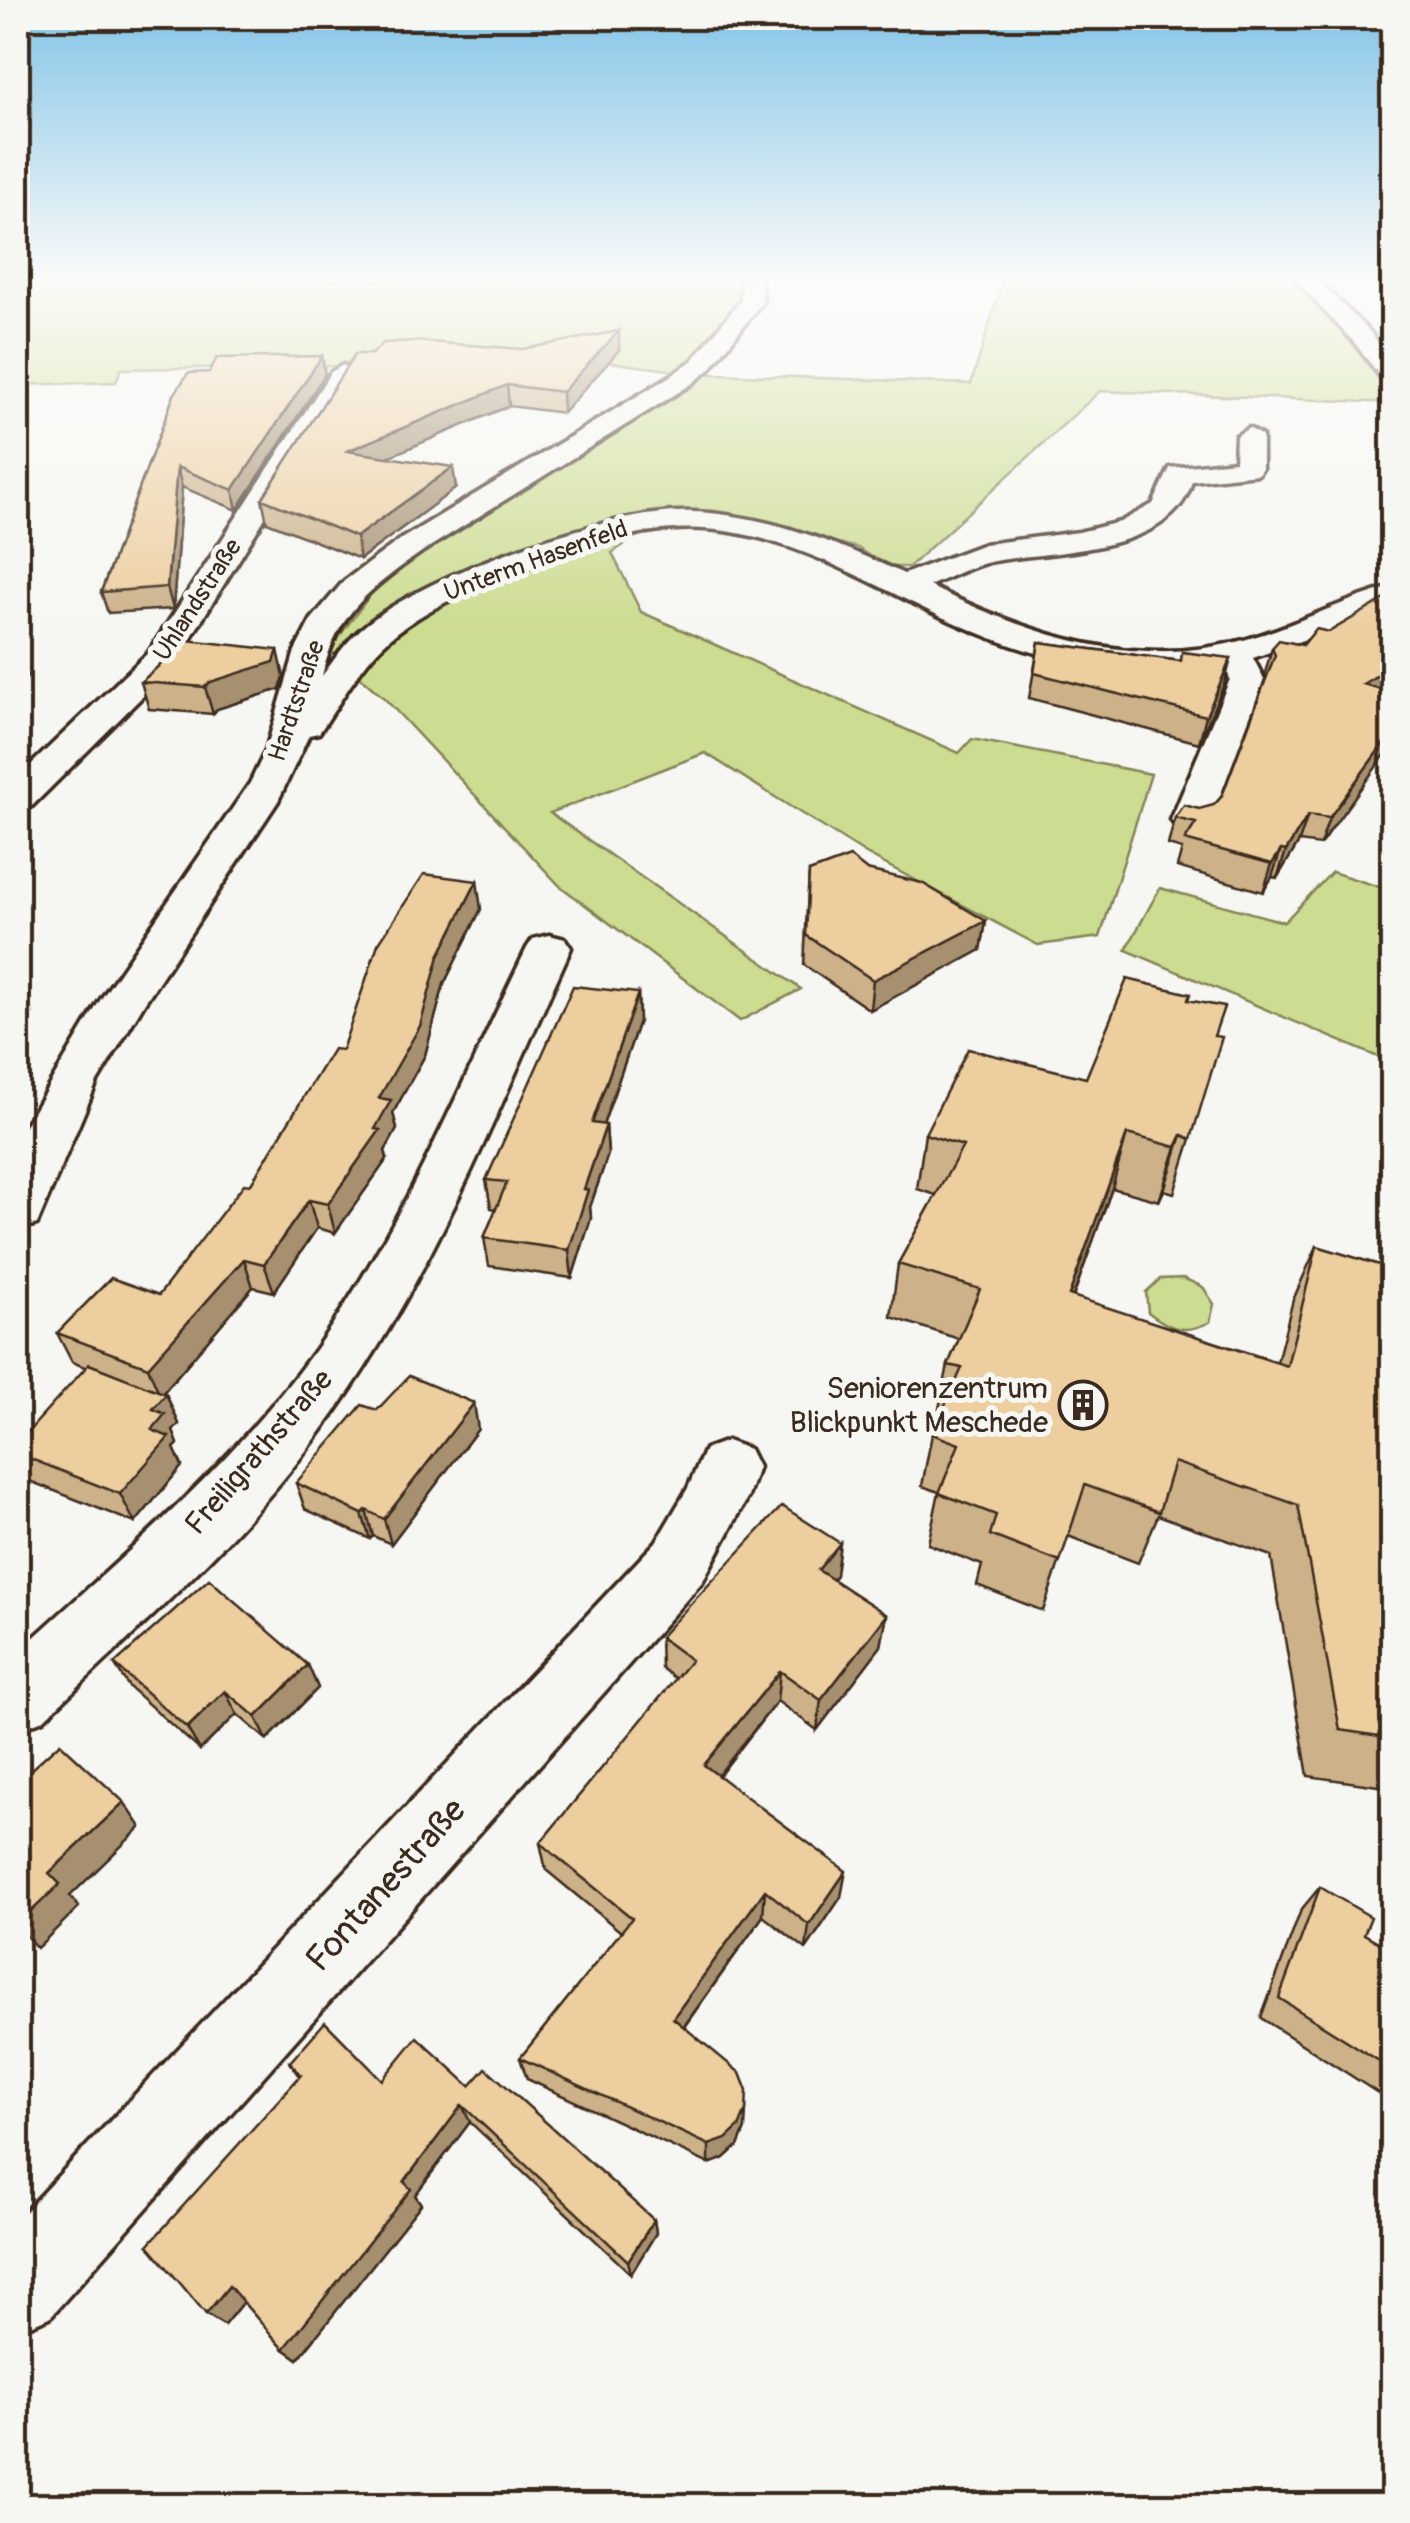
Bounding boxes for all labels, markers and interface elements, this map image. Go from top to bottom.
street label: Unterm Hasenfeld [440,513,632,609]
street label: Uhlandstraße [147,533,249,667]
street label: Hardtstraße [262,636,332,766]
street label: Freiligrathstraße [177,1362,341,1542]
place label: Seniorenzentrum Blickpunkt Meschede [790,1370,1048,1441]
building icon: Seniorenzentrum Blickpunkt Meschede [1057,1379,1109,1431]
street label: Fontanestraße [297,1789,475,1981]

